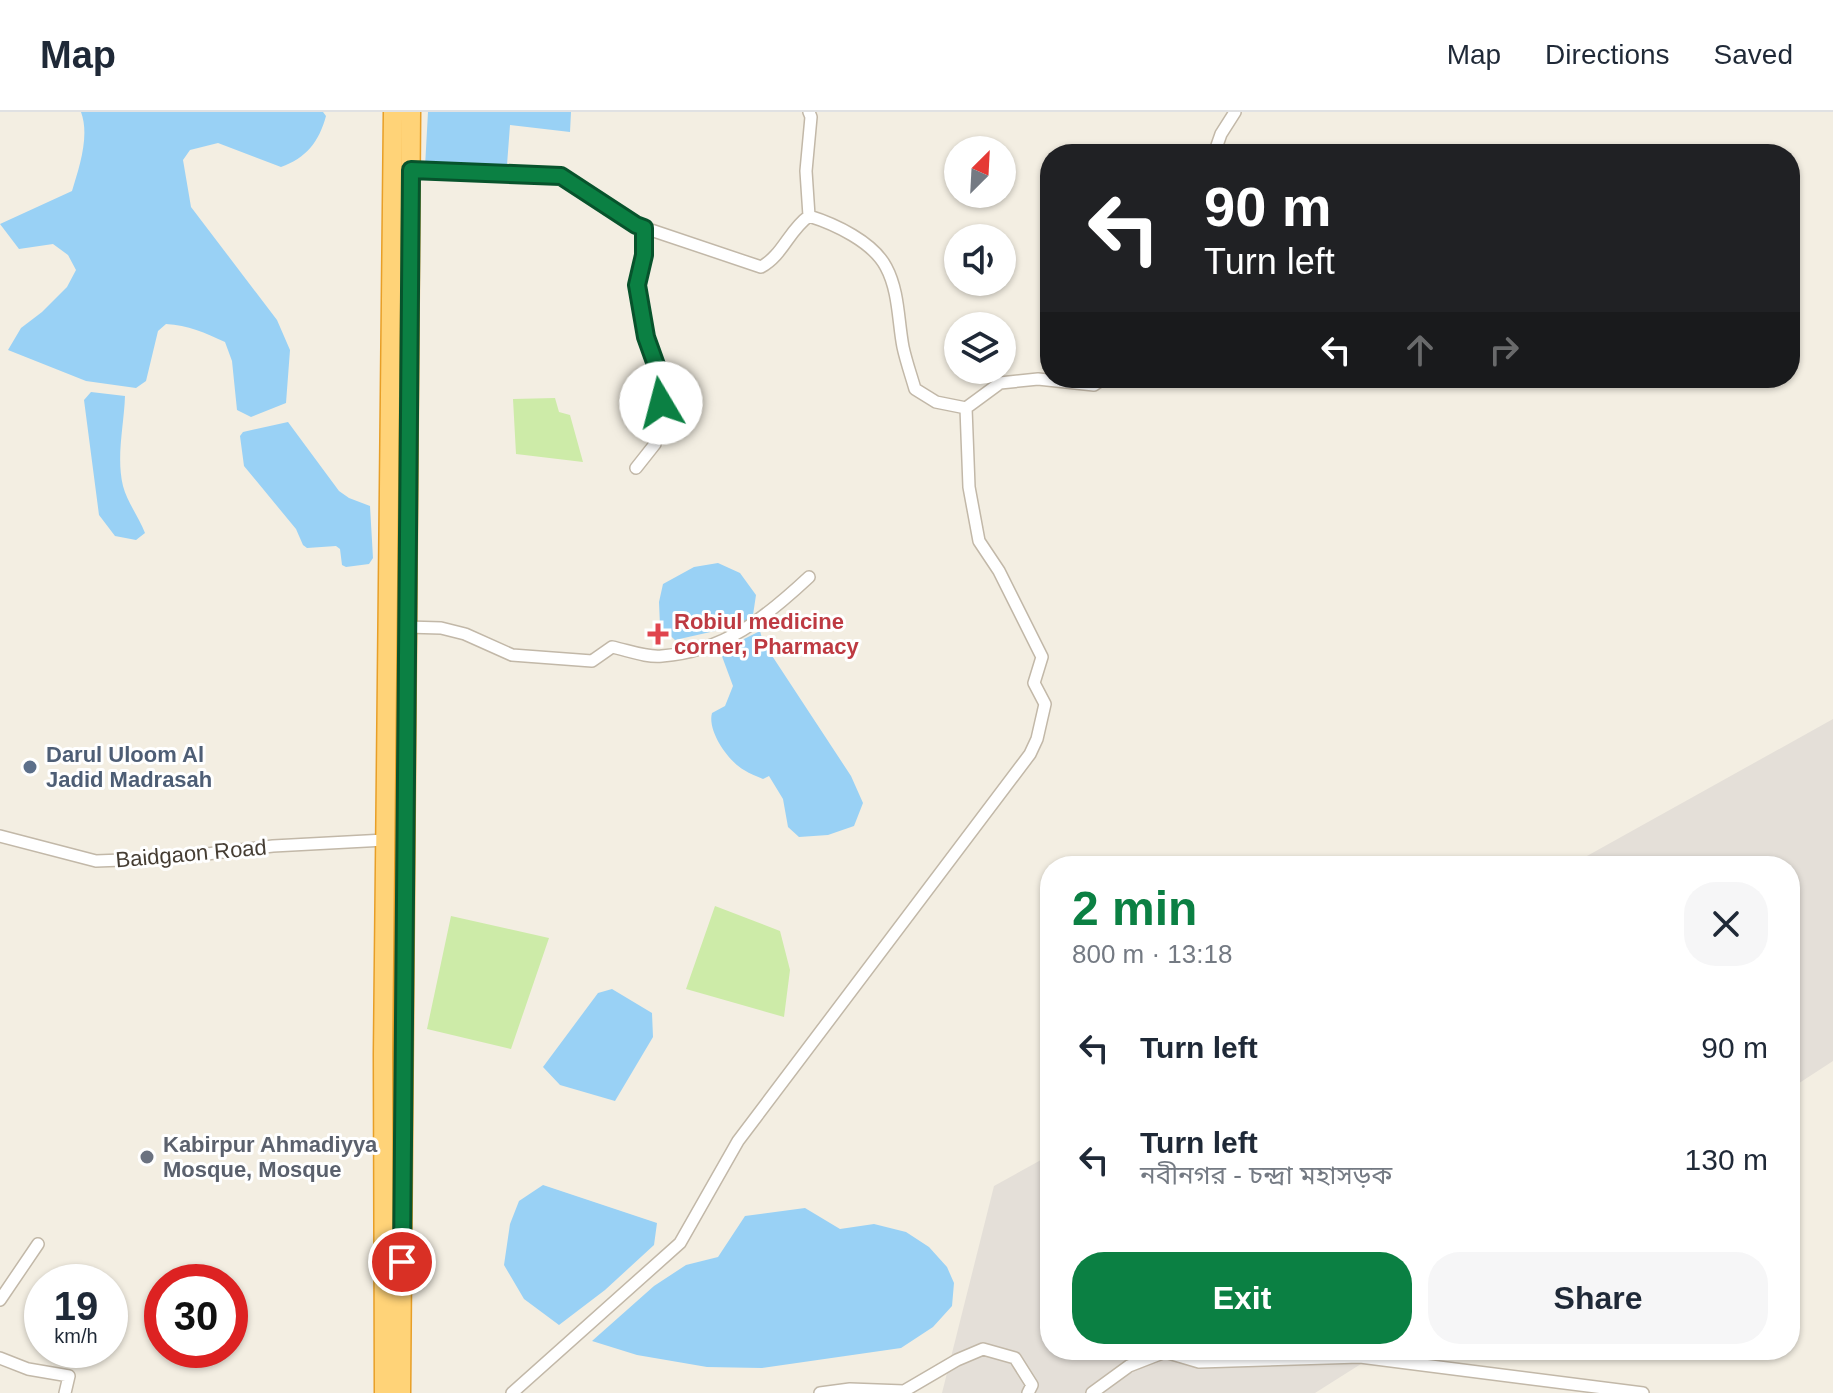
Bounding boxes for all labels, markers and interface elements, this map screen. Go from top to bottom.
text: Map [40,34,116,76]
text: Map [1447,39,1501,70]
text: Directions [1545,39,1670,70]
text: Saved [1714,39,1793,70]
north arrow [944,136,1016,208]
map controls [944,136,1016,384]
text: 90 m [1204,175,1332,238]
icon: left [1072,176,1176,280]
button: sound [944,224,1016,296]
text: Turn left [1204,241,1335,282]
button: layers [944,312,1016,384]
icon: left [1314,328,1358,372]
icon: ahead [1398,328,1442,372]
icon: right [1482,328,1526,372]
position arrow [619,361,703,445]
place label: Robiul medicine corner, Pharmacy [674,609,859,659]
marker: Robiul medicine corner, Pharmacy [649,625,667,643]
place label: Darul Uloom Al Jadid Madrasah [46,742,212,792]
marker: Darul Uloom Al Jadid Madrasah [21,758,39,776]
street label: Baidgaon Road [114,834,268,873]
text: 2 min [1072,882,1197,935]
button: close [1684,882,1768,966]
text: 800 m · 13:18 [1072,939,1232,969]
icon: left [1072,1026,1116,1070]
text: Turn left [1140,1031,1258,1064]
text: 90 m [1701,1031,1768,1064]
text: Turn left [1140,1126,1258,1159]
place label: Kabirpur Ahmadiyya Mosque, Mosque [163,1132,378,1182]
icon: left [1072,1138,1116,1182]
text: 130 m [1685,1143,1768,1176]
marker: Kabirpur Ahmadiyya Mosque, Mosque [138,1148,156,1166]
text: নবীনগর - চন্দ্রা মহাসড়ক [1140,1160,1392,1190]
pin [368,1228,436,1296]
icon: arrive [380,1240,424,1284]
button: Exit [1072,1252,1412,1344]
button: Share [1428,1252,1768,1344]
speed limit sign: 30 [144,1264,248,1368]
text: 19 [54,1284,98,1328]
text: km/h [54,1325,98,1347]

